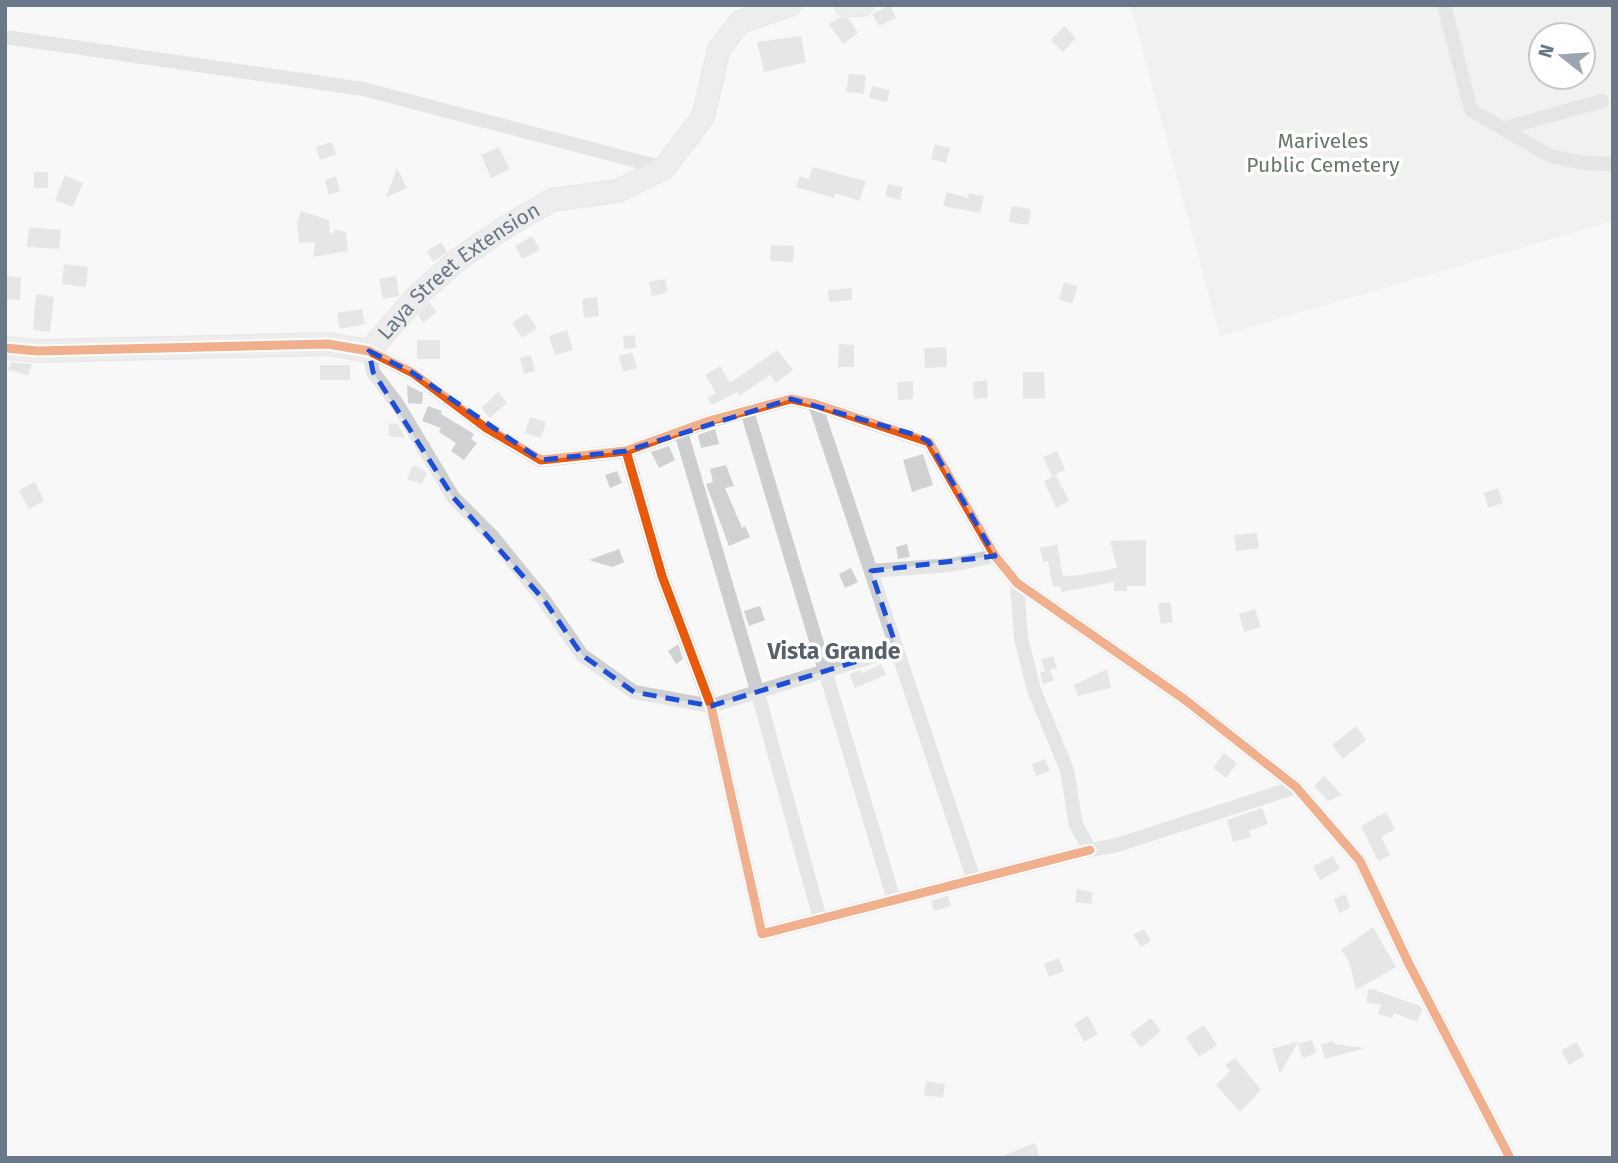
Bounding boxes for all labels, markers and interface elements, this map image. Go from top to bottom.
north arrow [1527,21,1597,91]
text: N [1533,42,1559,61]
park label: Mariveles Public Cemetery [1246,128,1400,178]
street label: Laya Street Extension [372,197,545,345]
district label: Vista Grande [767,637,901,665]

